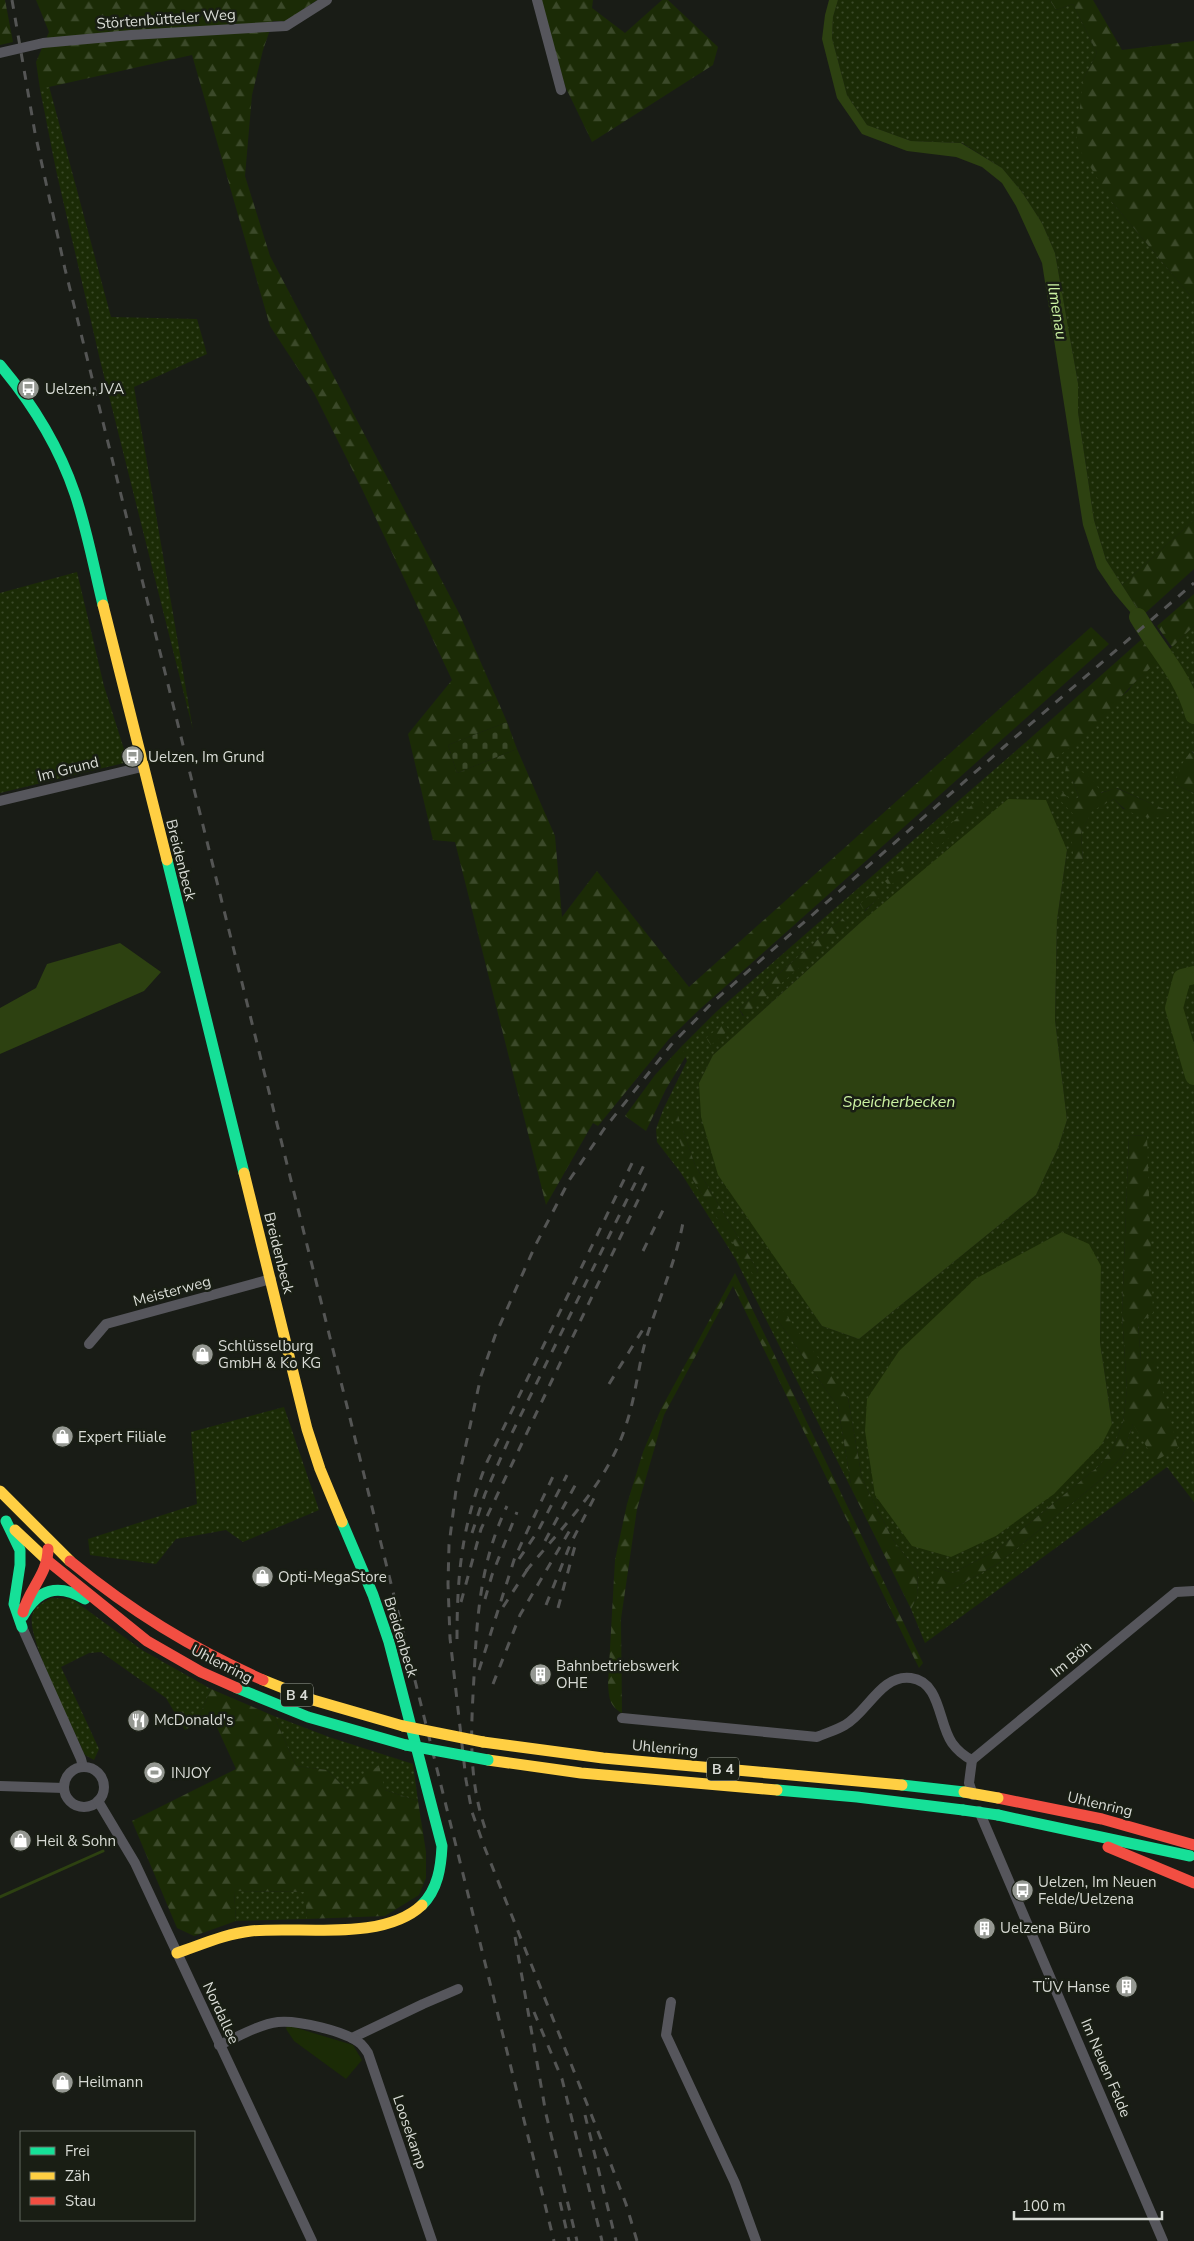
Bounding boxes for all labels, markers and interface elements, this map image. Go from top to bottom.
street label: Störtenbütteler Weg [96,4,236,34]
water label: Ilmenau [1042,281,1072,341]
bus stop icon: Uelzen, JVA [17,377,41,401]
place label: Uelzen, JVA [45,379,124,399]
bus stop icon: Uelzen, Im Grund [120,745,144,769]
place label: Uelzen, Im Grund [148,747,264,767]
street label: Im Grund [35,752,101,786]
street label: Breidenbeck [161,817,201,903]
water label: Speicherbecken [843,1091,955,1113]
street label: Breidenbeck [259,1210,299,1296]
street label: Meisterweg [131,1271,213,1311]
place label: Schlüsselburg GmbH & Ko KG [218,1336,321,1373]
shop icon: Schlüsselburg GmbH & Ko KG [190,1343,214,1367]
shop icon: Expert Filiale [50,1425,74,1449]
place label: Expert Filiale [78,1427,166,1447]
shop icon: Opti-MegaStore [250,1565,274,1589]
place label: Opti-MegaStore [278,1567,387,1587]
street label: Breidenbeck [379,1594,423,1680]
street label: Im Böh [1046,1636,1096,1682]
street label: Uhlenring [188,1640,256,1688]
place label: Bahnbetriebswerk OHE [556,1656,680,1693]
building icon: Bahnbetriebswerk OHE [528,1663,552,1687]
road number: B 4 [281,1684,313,1706]
restaurant icon: McDonald's [126,1708,150,1732]
place label: McDonald's [154,1710,233,1730]
street label: Uhlenring [631,1735,699,1761]
road number: B 4 [707,1758,739,1780]
sports icon: INJOY [143,1761,167,1785]
place label: INJOY [171,1763,212,1783]
street label: Uhlenring [1065,1787,1135,1821]
shop icon: Heil & Sohn [8,1829,32,1853]
place label: Heil & Sohn [36,1831,116,1851]
place label: Uelzen, Im Neuen Felde/Uelzena [1038,1872,1156,1909]
bus stop icon: Uelzen, Im Neuen Felde/Uelzena [1010,1879,1034,1903]
building icon: Uelzena Büro [972,1916,996,1940]
place label: Uelzena Büro [1000,1918,1091,1938]
building icon: TÜV Hanse [1114,1975,1138,1999]
place label: TÜV Hanse [1033,1977,1110,1997]
street label: Nordallee [198,1979,244,2047]
street label: Im Neuen Felde [1076,2016,1136,2120]
shop icon: Heilmann [50,2070,74,2094]
place label: Heilmann [78,2072,143,2092]
street label: Loosekamp [388,2092,432,2172]
legend [20,2131,195,2221]
text: Frei [65,2141,90,2161]
text: Zäh [65,2166,90,2186]
scale bar [1014,2188,1162,2220]
text: Stau [65,2191,96,2211]
text: 100 m [1022,2196,1066,2216]

